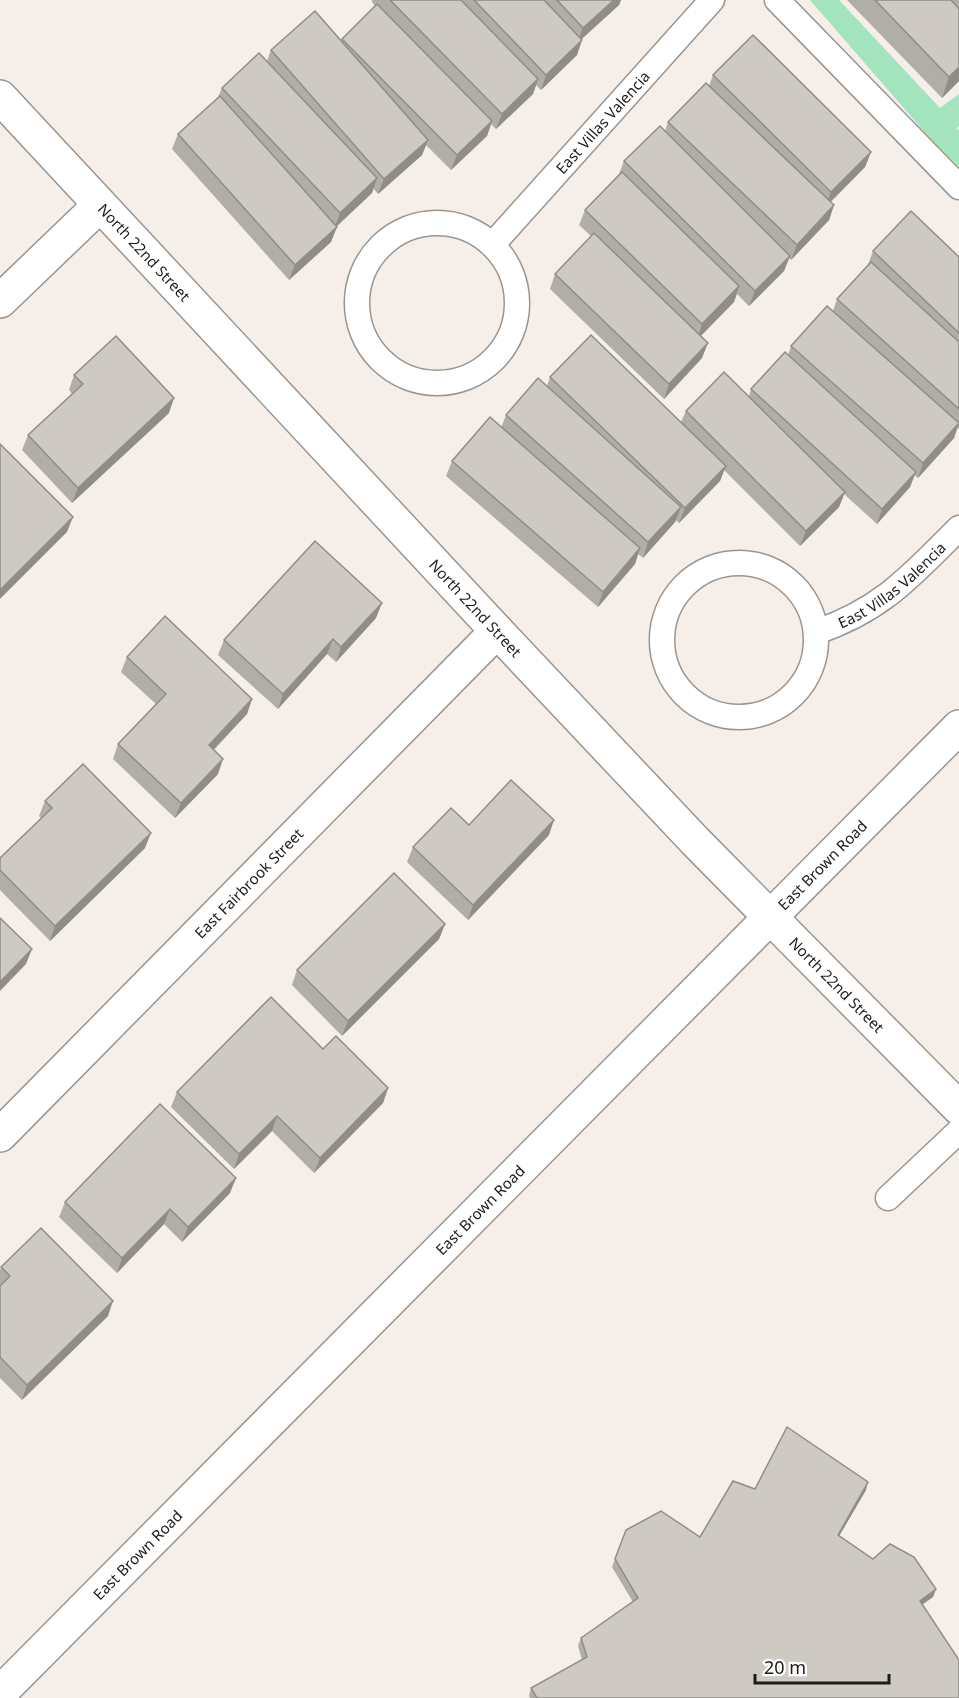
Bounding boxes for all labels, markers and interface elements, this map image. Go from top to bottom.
street label: East Villas Valencia [551,66,654,178]
street label: North 22nd Street [94,199,195,306]
street label: East Villas Valencia [835,537,950,632]
street label: North 22nd Street [425,555,527,662]
street label: East Brown Road [773,816,871,914]
street label: East Fairbrook Street [190,823,308,942]
street label: North 22nd Street [785,932,889,1037]
street label: East Brown Road [431,1161,529,1259]
street label: East Brown Road [88,1505,186,1604]
scale bar [755,1647,888,1685]
text: 20 m [764,1655,806,1679]

